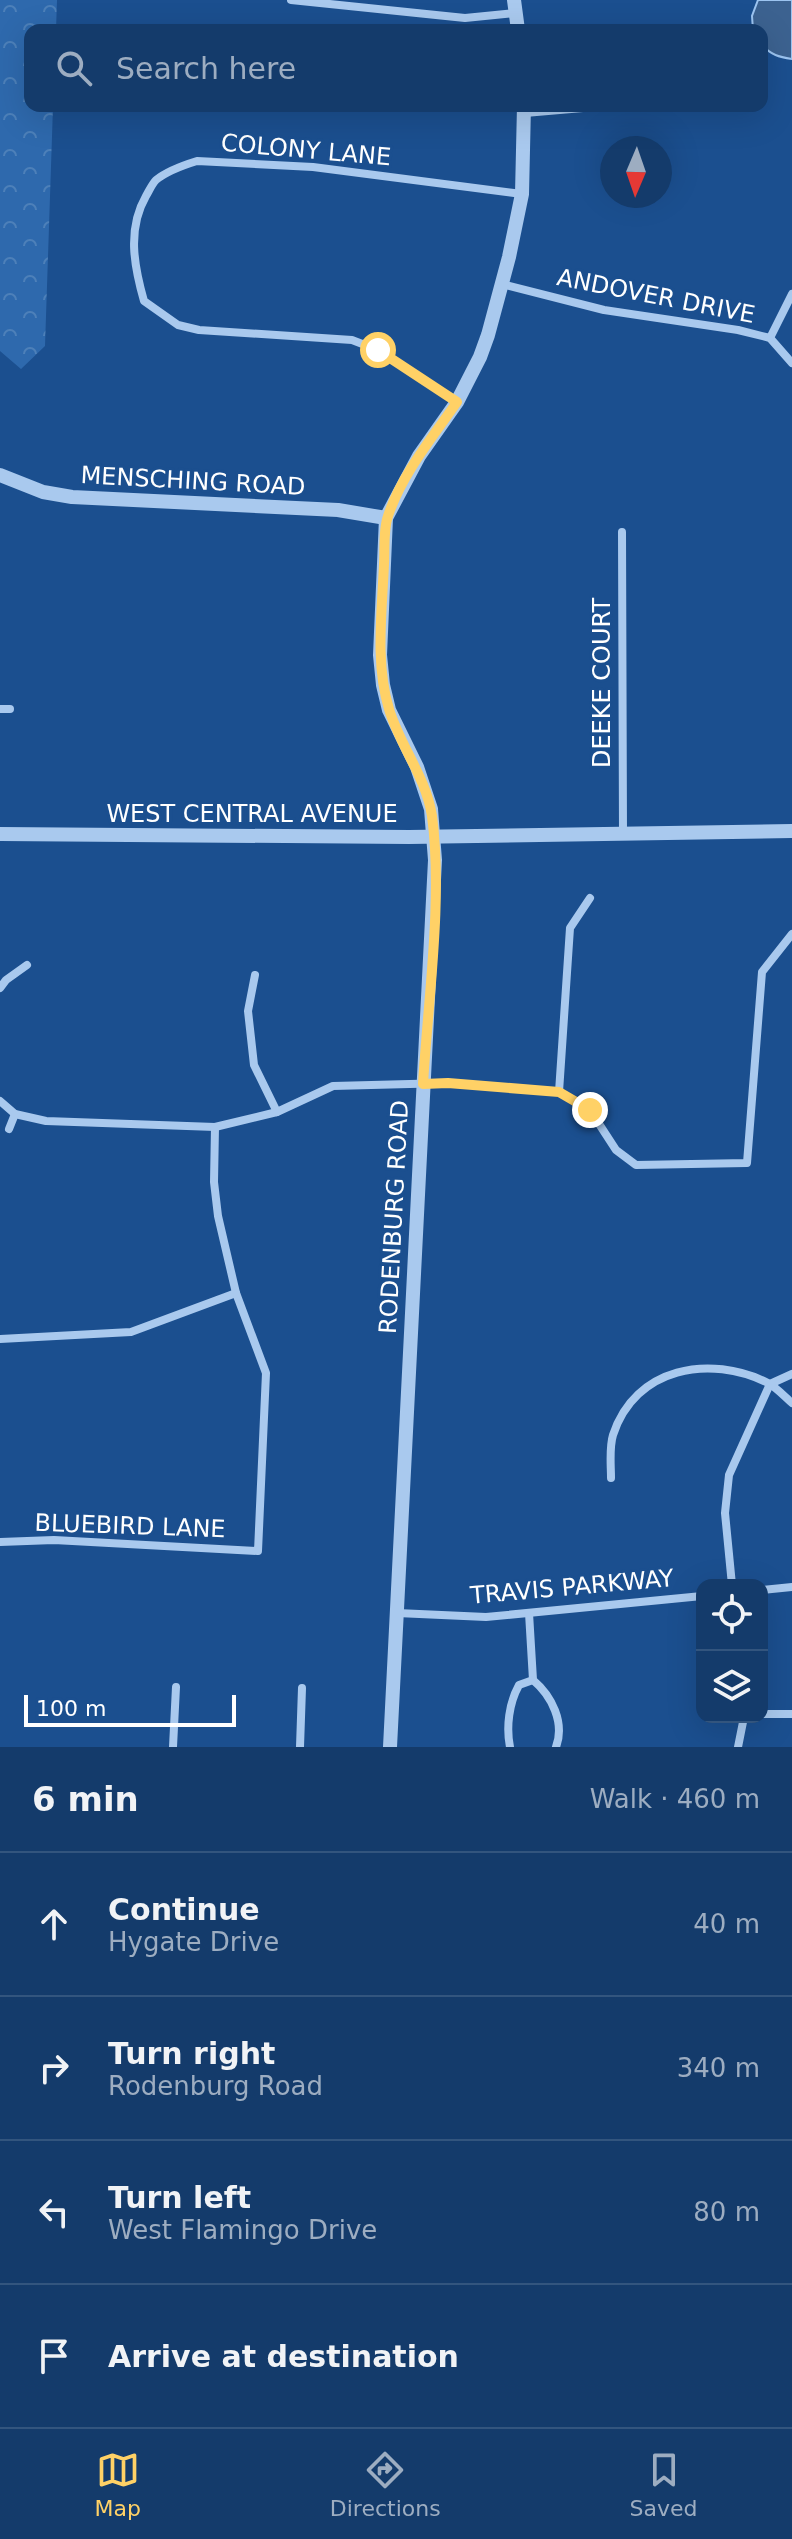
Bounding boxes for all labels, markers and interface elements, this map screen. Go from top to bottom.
search box [24,24,768,112]
icon: search [52,46,96,90]
text: Search here [116,51,296,86]
street label: COLONY LANE [220,129,392,171]
north arrow [600,136,672,208]
street label: ANDOVER DRIVE [555,263,757,329]
route start [360,332,396,368]
street label: MENSCHING ROAD [80,461,306,501]
street label: DEEKE COURT [588,598,616,768]
street label: WEST CENTRAL AVENUE [106,800,398,828]
route end [572,1092,608,1128]
street label: RODENBURG ROAD [374,1099,414,1335]
street label: BLUEBIRD LANE [34,1509,226,1543]
street label: TRAVIS PARKWAY [468,1564,675,1610]
map controls [696,1579,768,1723]
button: locate [696,1579,768,1651]
button: layers [696,1651,768,1723]
scale bar [24,1691,236,1727]
text: 100 m [36,1696,106,1721]
text: 6 min [32,1779,139,1819]
text: Walk · 460 m [590,1784,760,1814]
text: Continue [108,1892,260,1927]
icon: ahead [32,1902,76,1946]
text: 40 m [693,1909,760,1939]
text: Hygate Drive [108,1927,279,1957]
text: Turn right [108,2036,275,2071]
icon: right [32,2046,76,2090]
text: 340 m [677,2053,760,2083]
text: Rodenburg Road [108,2071,323,2101]
text: Turn left [108,2180,251,2215]
icon: left [32,2190,76,2234]
text: 80 m [693,2197,760,2227]
text: West Flamingo Drive [108,2215,377,2245]
icon: arrive [32,2334,76,2378]
text: Arrive at destination [108,2339,459,2374]
tab: Map [94,2448,141,2521]
tab: Directions [330,2448,441,2521]
tab: Saved [630,2448,698,2521]

